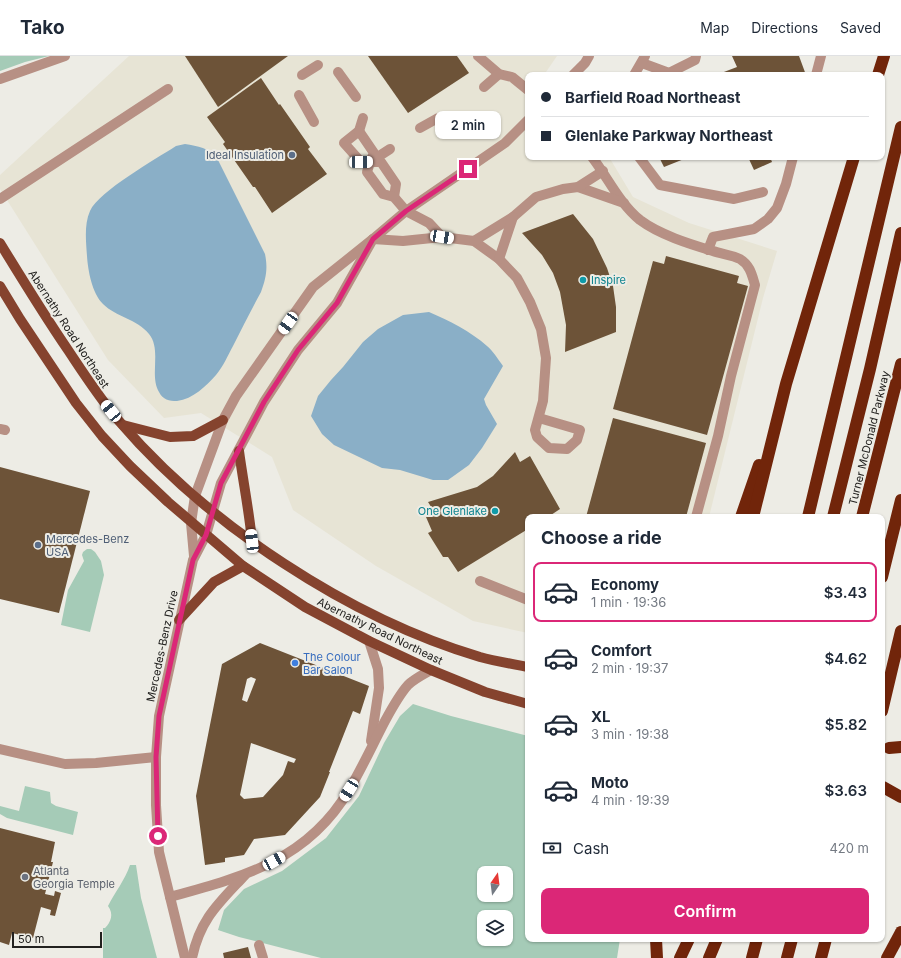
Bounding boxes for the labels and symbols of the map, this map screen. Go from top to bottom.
callout: 2 min [435,111,501,139]
place label: Ideal Insulation [206,148,284,162]
marker: Ideal Insulation [287,150,297,160]
car [349,156,373,168]
route end [459,160,477,178]
car [429,229,455,245]
street label: Abernathy Road Northeast [26,267,113,391]
place label: Inspire [591,273,626,287]
marker: Inspire [578,275,588,285]
car [276,310,300,336]
street label: Turner McDonald Parkway [846,369,892,507]
car [99,398,123,424]
place label: One Glenlake [418,504,487,518]
marker: One Glenlake [490,506,500,516]
car [245,528,259,554]
place label: Mercedes-Benz USA [46,532,129,559]
marker: Mercedes-Benz USA [33,540,43,550]
street label: Mercedes-Benz Drive [143,589,181,703]
street label: Abernathy Road Northeast [315,594,445,668]
place label: The Colour Bar Salon [303,650,361,677]
marker: The Colour Bar Salon [290,658,300,668]
car [338,777,360,803]
route start [149,827,167,845]
car [261,850,287,872]
place label: Atlanta Georgia Temple [33,864,115,891]
north arrow [477,866,513,902]
marker: Atlanta Georgia Temple [20,872,30,882]
scale bar [12,930,102,949]

